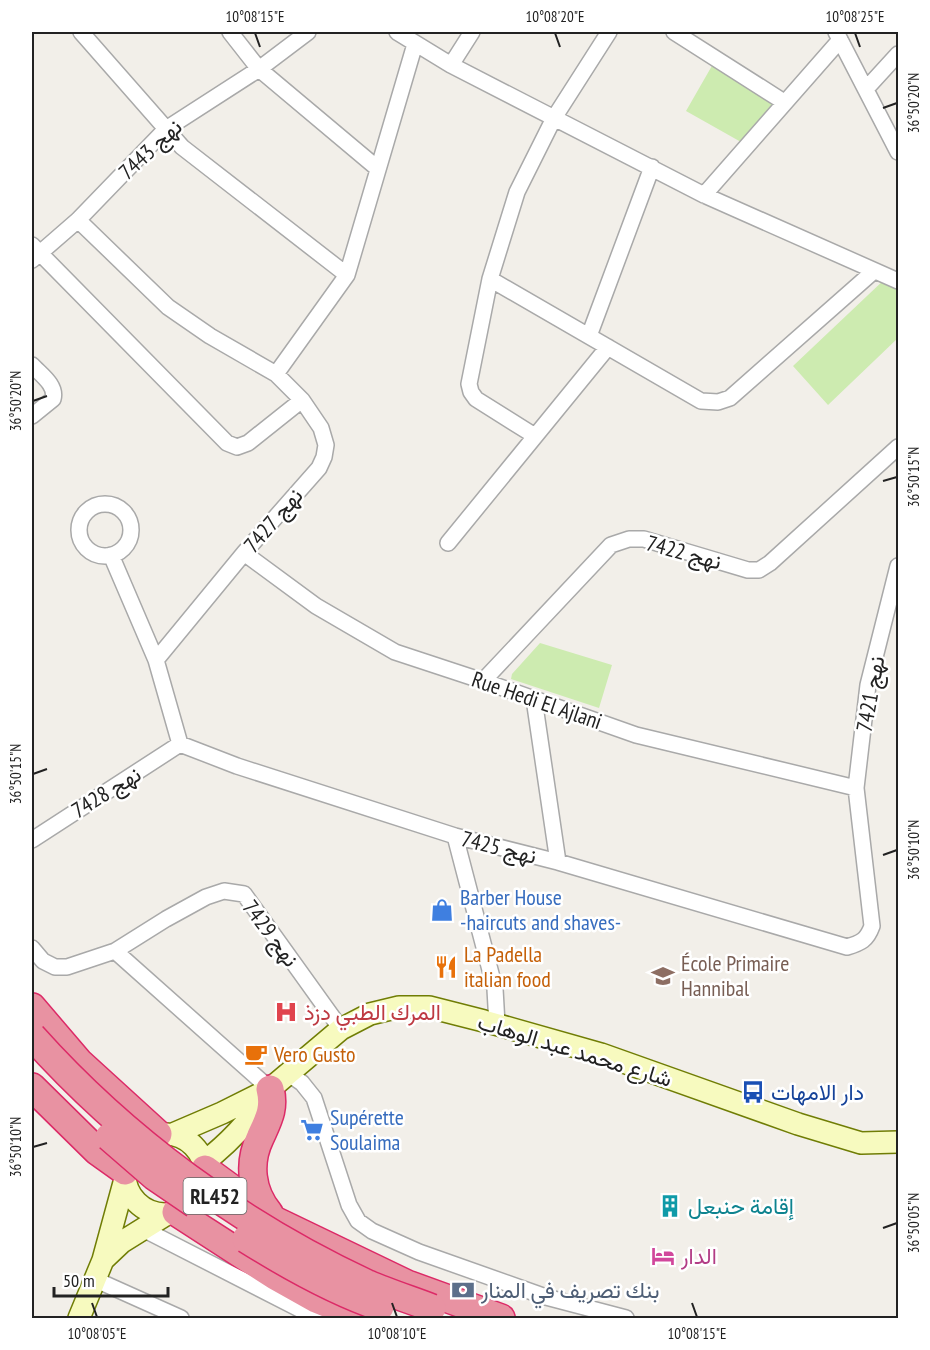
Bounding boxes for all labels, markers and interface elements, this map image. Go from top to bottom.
text: 10°08'15"E [225,7,285,26]
text: 10°08'20"E [525,7,585,26]
text: 10°08'25"E [825,7,885,26]
text: 36°50'20"N [904,73,923,133]
street label: نهج 7443 [112,113,188,186]
text: 36°50'20"N [6,371,25,431]
text: 36°50'15"N [904,447,923,507]
street label: نهج 7427 [237,482,309,559]
street label: نهج 7422 [643,529,725,576]
street label: نهج 7421 [850,654,891,734]
street label: Rue Hedi El Ajlani [468,665,606,735]
text: 36°50'15"N [6,744,25,804]
street label: نهج 7428 [66,760,146,825]
text: 36°50'10"N [904,820,923,880]
street label: نهج 7425 [458,824,540,871]
place label: Barber House -haircuts and shaves- [460,883,621,936]
street label: نهج 7429 [236,894,305,973]
shop icon: Barber House -haircuts and shaves- [429,897,455,923]
place label: La Padella italian food [464,940,551,993]
place label: École Primaire Hannibal [681,949,789,1002]
restaurant icon: La Padella italian food [433,954,459,980]
school or university icon: École Primaire Hannibal [650,963,676,989]
place label: المرك الطبي دزذ [304,998,441,1031]
hospital icon: المرك الطبي دزذ [273,999,299,1025]
street label: شارع محمد عبد الوهاب [474,1007,675,1094]
place label: Vero Gusto [273,1040,356,1068]
cafe icon: Vero Gusto [243,1041,269,1067]
place label: دار الامهات [771,1078,864,1106]
bus stop icon: دار الامهات [740,1079,766,1105]
place label: Supérette Soulaima [330,1103,404,1156]
text: 36°50'10"N [6,1117,25,1177]
supermarket icon: Supérette Soulaima [299,1117,325,1143]
road number: RL452 [184,1178,246,1214]
place label: إقامة حنبعل [688,1192,794,1221]
building icon: إقامة حنبعل [657,1193,683,1219]
text: 36°50'05"N [904,1193,923,1253]
place label: الدار [680,1242,717,1270]
hotel icon: الدار [650,1243,676,1269]
scale bar [54,1260,168,1298]
text: 50 m [63,1269,95,1292]
place label: بنك تصريف في المنار [480,1276,659,1309]
bank icon: بنك تصريف في المنار [450,1277,476,1303]
text: 10°08'05"E [67,1324,127,1343]
text: 10°08'10"E [367,1324,427,1343]
text: 10°08'15"E [667,1324,727,1343]

